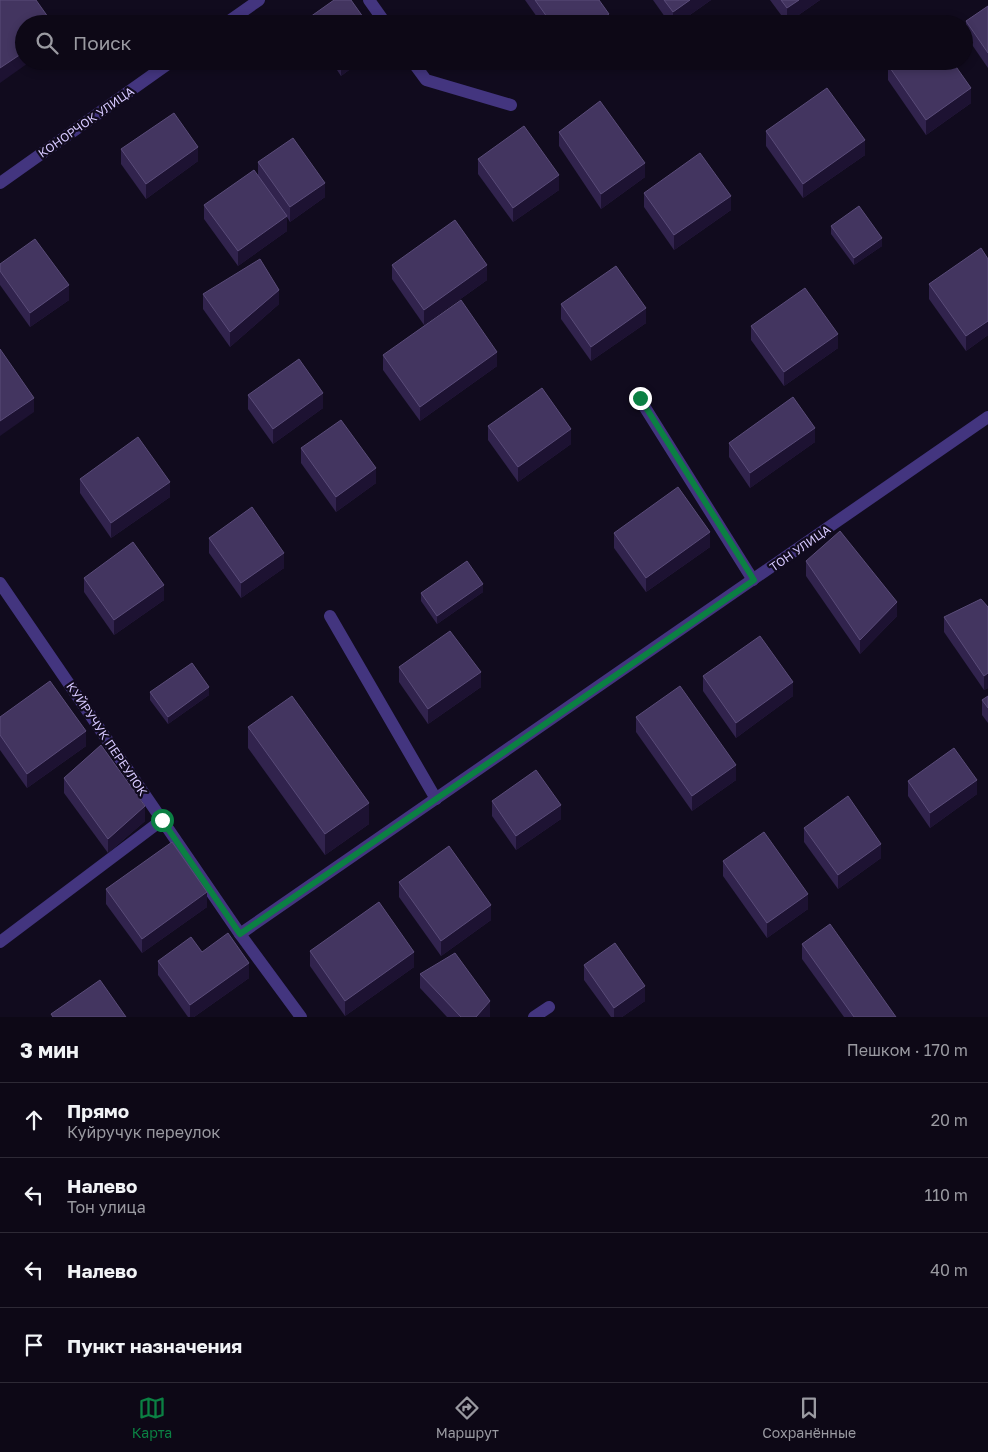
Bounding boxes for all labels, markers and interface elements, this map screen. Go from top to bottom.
search box [15,15,973,70]
icon: search [33,29,61,57]
text: Поиск [73,31,132,54]
street label: КОНОРЧОК УЛИЦА [35,83,137,161]
route end [629,387,652,410]
street label: ТОН УЛИЦА [767,522,833,574]
street label: КУЙРУЧУК ПЕРЕУЛОК [63,679,151,799]
route start [151,809,174,832]
text: 3 мин [20,1037,79,1063]
text: Пешком · 170 m [847,1040,968,1060]
text: Прямо [67,1099,129,1122]
icon: ahead [20,1106,48,1134]
text: 20 m [931,1110,968,1130]
text: Куйручук переулок [67,1122,220,1142]
text: Налево [67,1174,137,1197]
icon: left [20,1181,48,1209]
text: 110 m [924,1185,968,1205]
text: Тон улица [67,1197,146,1217]
icon: left [20,1256,48,1284]
text: Налево [67,1259,137,1282]
text: 40 m [930,1260,968,1280]
icon: arrive [20,1331,48,1359]
text: Пункт назначения [67,1334,242,1357]
tab: Карта [132,1394,172,1441]
tab: Маршрут [436,1394,499,1441]
tab: Сохранённые [762,1394,856,1441]

